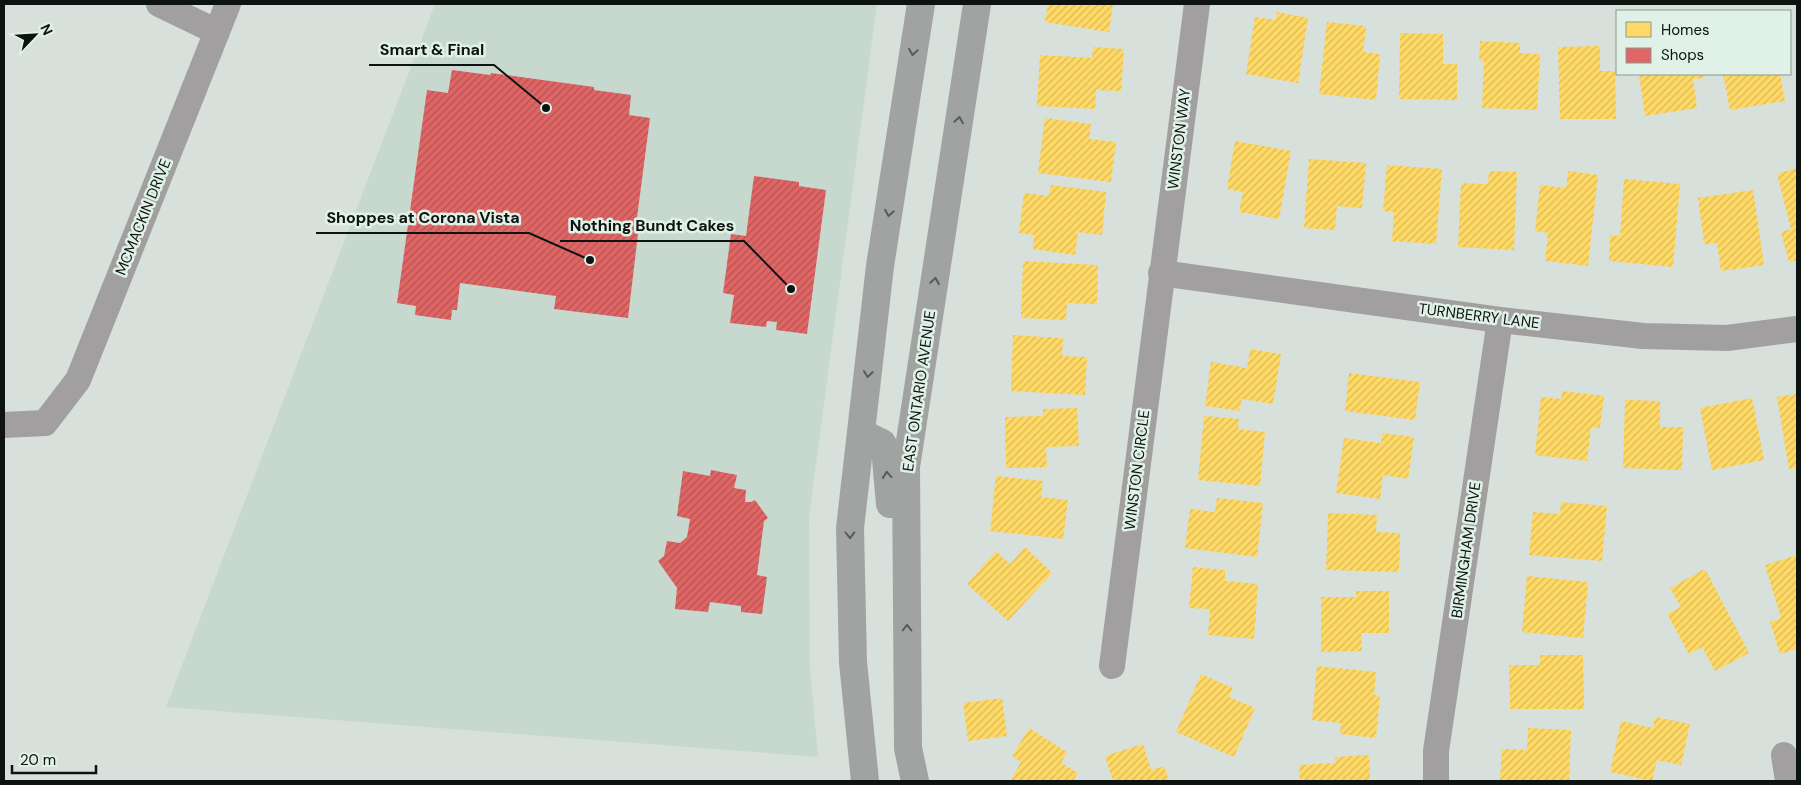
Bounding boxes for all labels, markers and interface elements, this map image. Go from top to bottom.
north arrow [10,10,60,60]
legend [1616,10,1791,75]
text: Homes [1661,20,1710,40]
text: N [36,21,57,38]
callout: Smart & Final [369,34,494,65]
text: Smart & Final [380,39,484,60]
text: Shops [1661,45,1704,65]
one-way arrow [908,48,919,56]
street label: WINSTON WAY [1163,87,1195,191]
one-way arrow [954,116,964,125]
street label: MCMACKIN DRIVE [111,156,175,278]
callout: Shoppes at Corona Vista [316,202,529,233]
text: Shoppes at Corona Vista [326,207,520,228]
one-way arrow [884,208,894,217]
callout: Nothing Bundt Cakes [560,210,744,241]
text: Nothing Bundt Cakes [570,215,734,236]
one-way arrow [929,277,939,285]
street label: TURNBERRY LANE [1417,299,1541,333]
street label: EAST ONTARIO AVENUE [898,309,940,473]
one-way arrow [863,370,874,378]
street label: WINSTON CIRCLE [1120,409,1154,531]
one-way arrow [882,470,893,478]
street label: BIRMINGHAM DRIVE [1447,481,1485,619]
one-way arrow [845,532,855,539]
one-way arrow [902,624,912,632]
scale bar [12,742,96,774]
text: 20 m [20,750,56,770]

